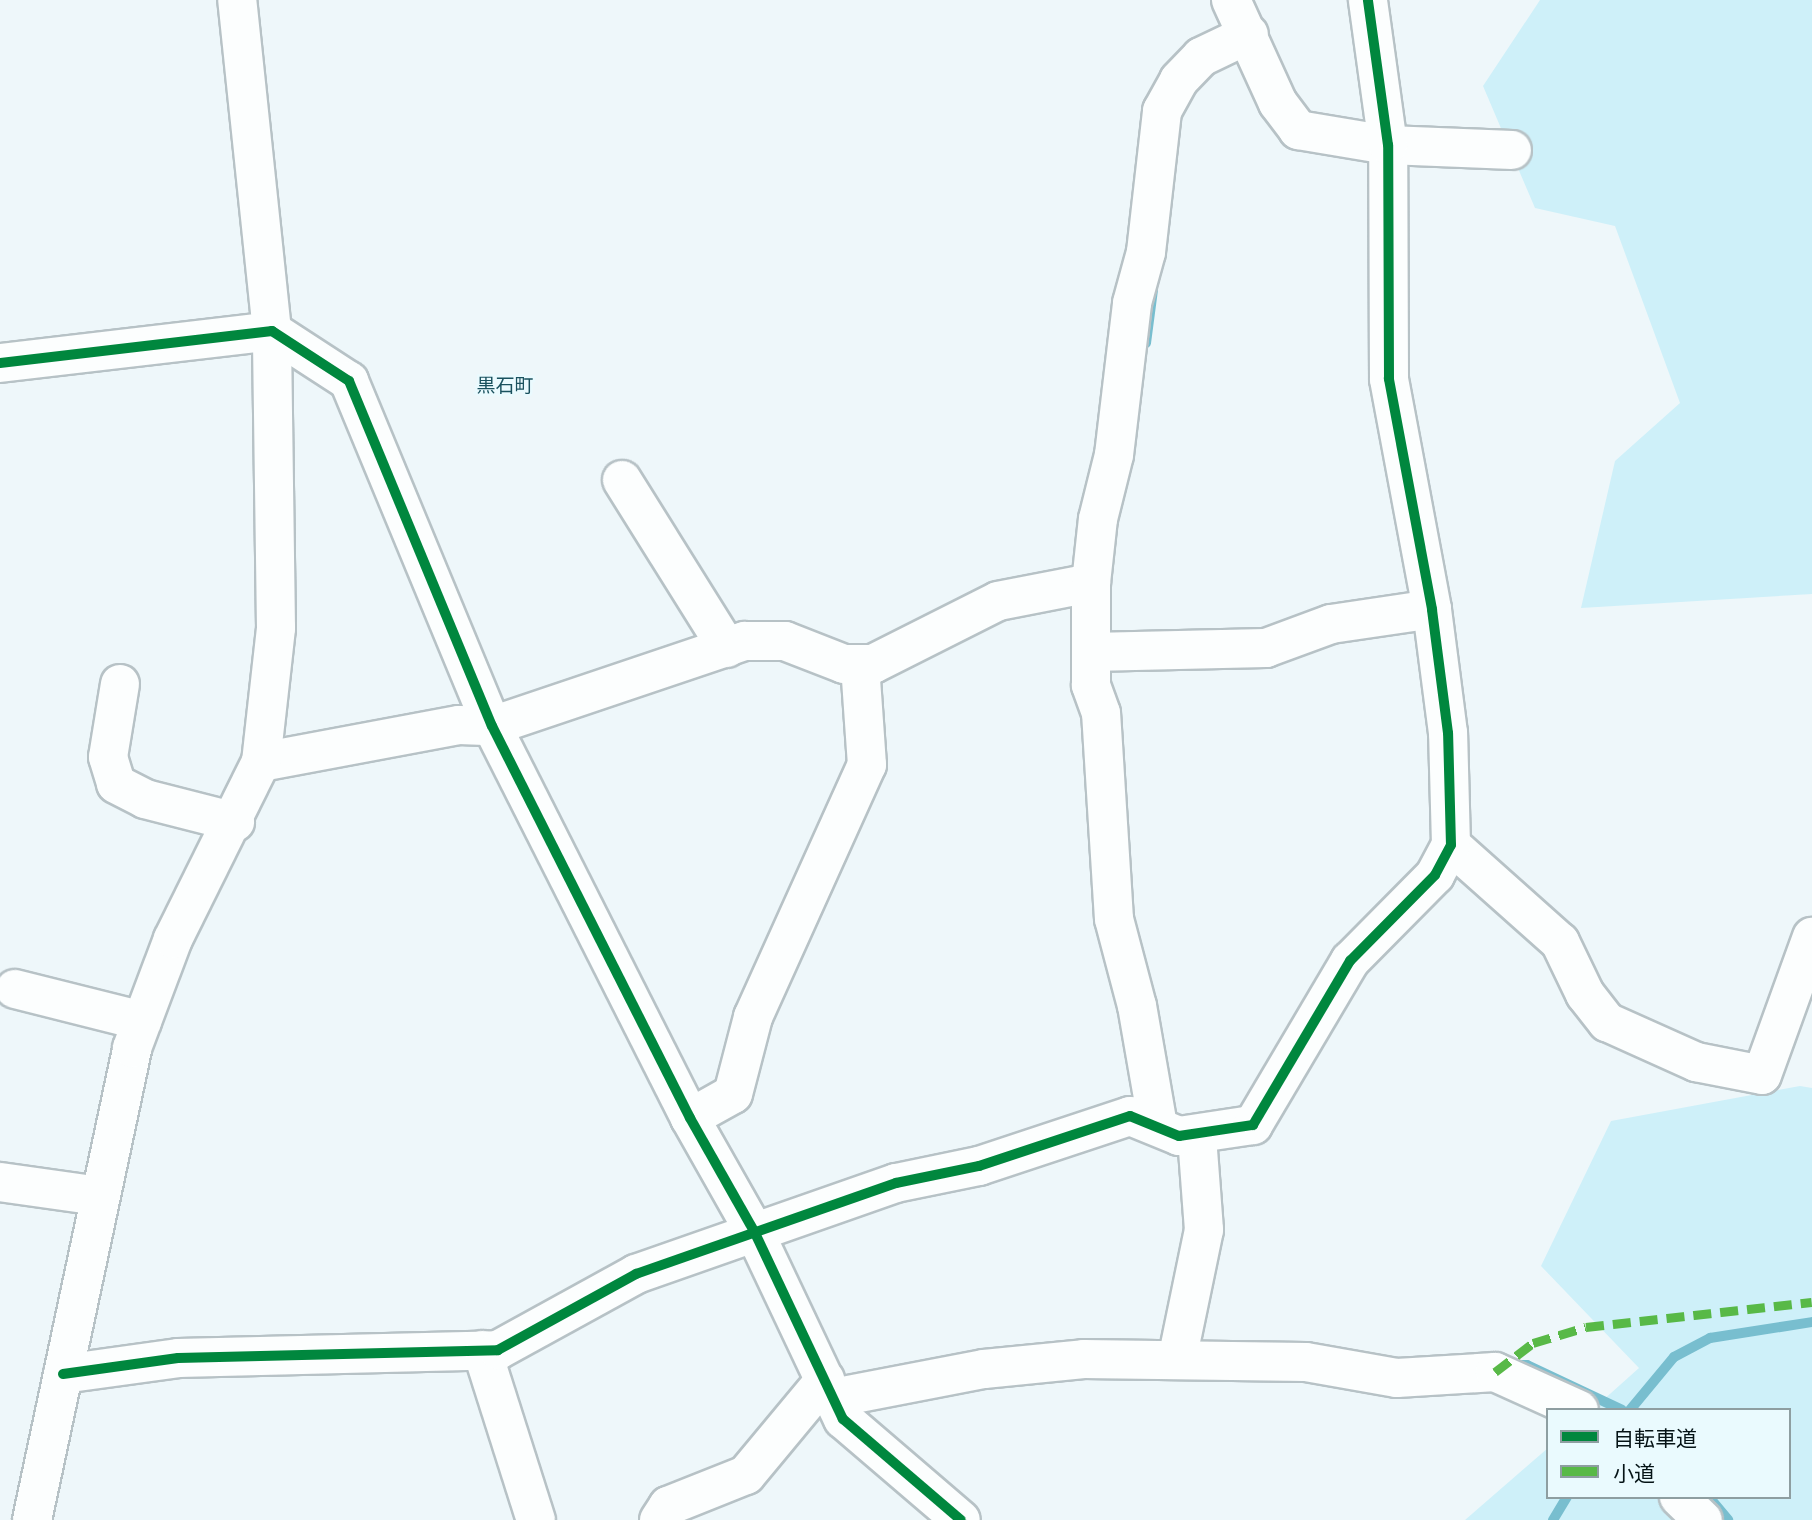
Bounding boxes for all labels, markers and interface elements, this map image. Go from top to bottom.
district label: 黒石町 [477,375,533,397]
legend [1546,1408,1791,1499]
text: 自転車道 [1613,1427,1697,1451]
text: 小道 [1613,1462,1655,1486]

